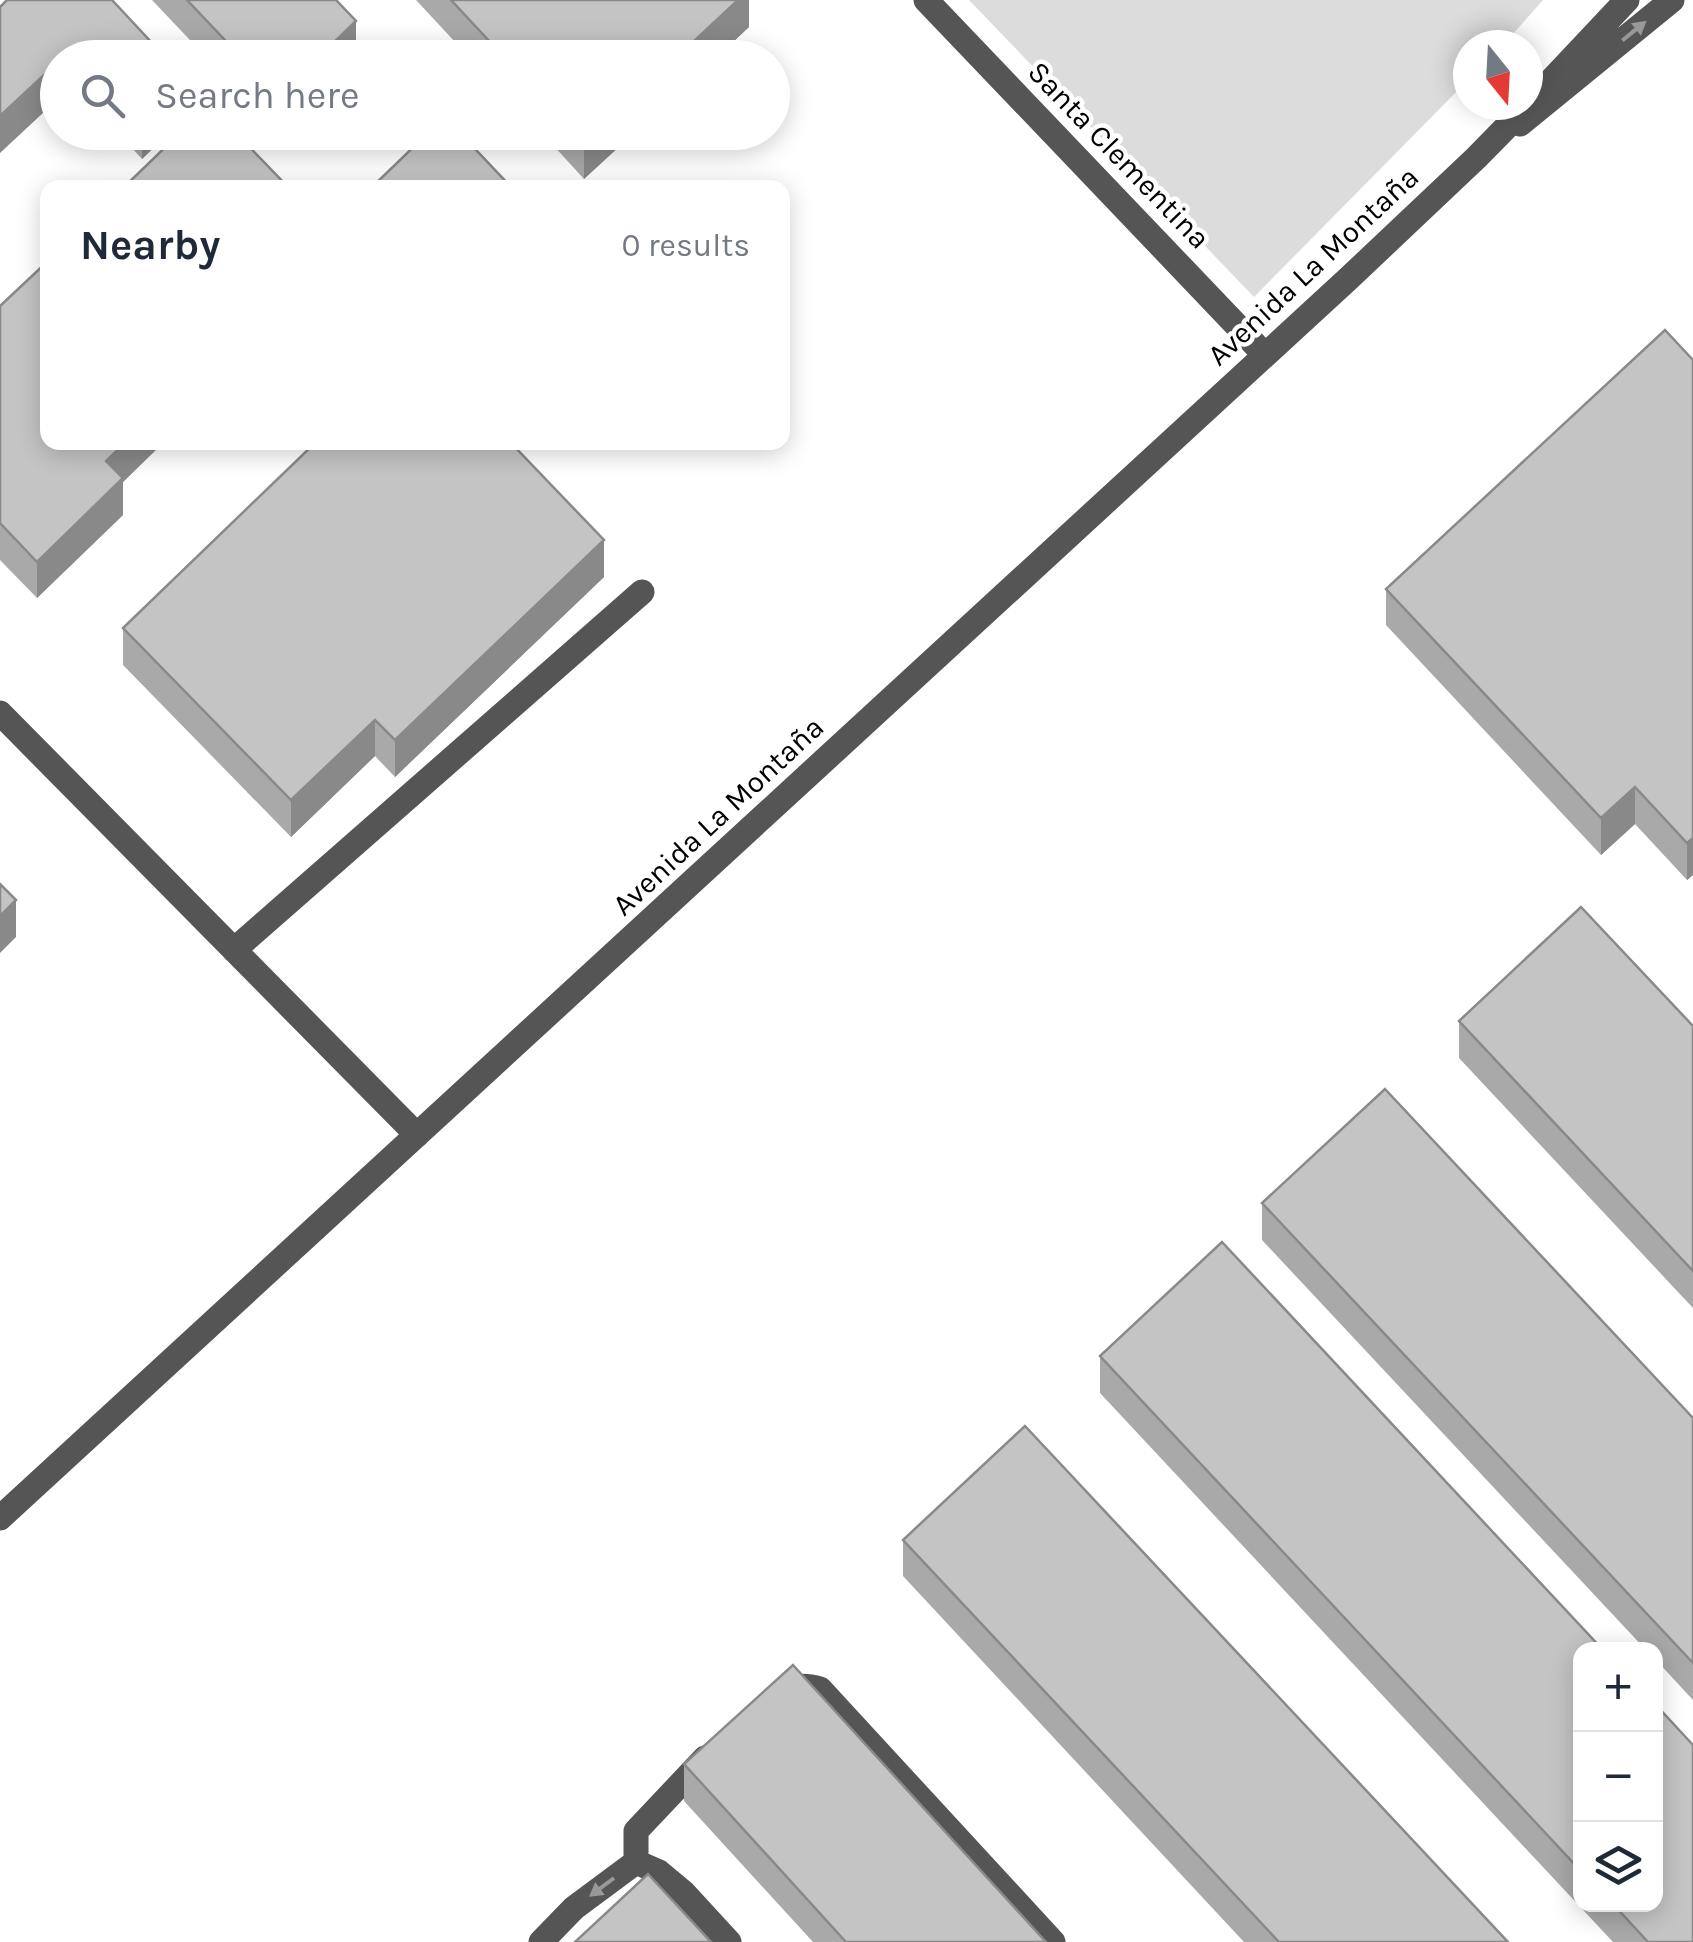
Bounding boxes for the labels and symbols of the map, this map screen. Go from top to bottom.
one-way arrow [1622,21,1647,42]
north arrow [1453,30,1543,120]
street label: Santa Clementina [1021,54,1217,256]
street label: Avenida La Montaña [1200,159,1426,373]
street label: Avenida La Montaña [605,709,831,923]
one-way arrow [589,1877,615,1897]

